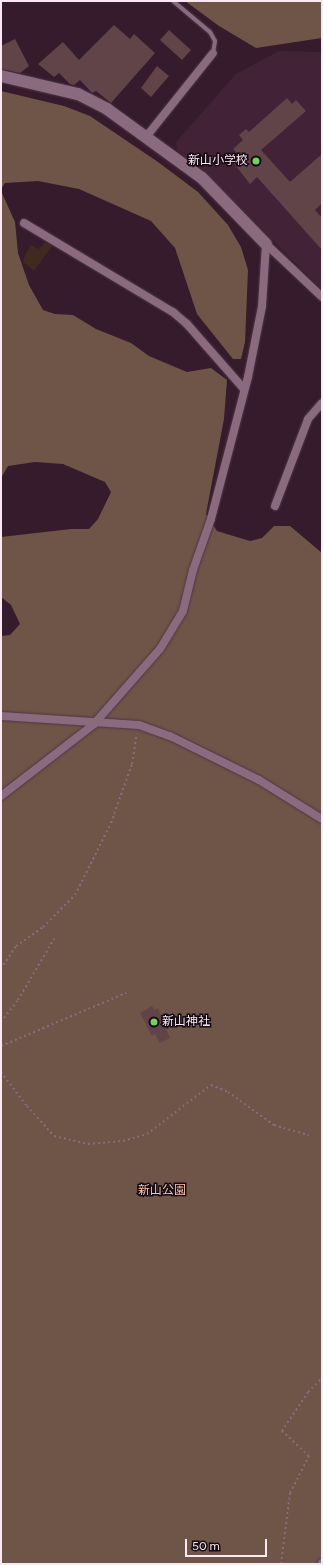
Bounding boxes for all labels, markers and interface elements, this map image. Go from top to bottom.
place label: 新山小学校 [188,154,248,168]
marker: 新山小学校 [251,156,261,166]
place label: 新山神社 [162,1015,210,1029]
marker: 新山神社 [149,1017,159,1027]
park label: 新山公園 [138,1184,186,1198]
scale bar [187,1531,269,1557]
text: 50 m [192,1539,220,1553]

